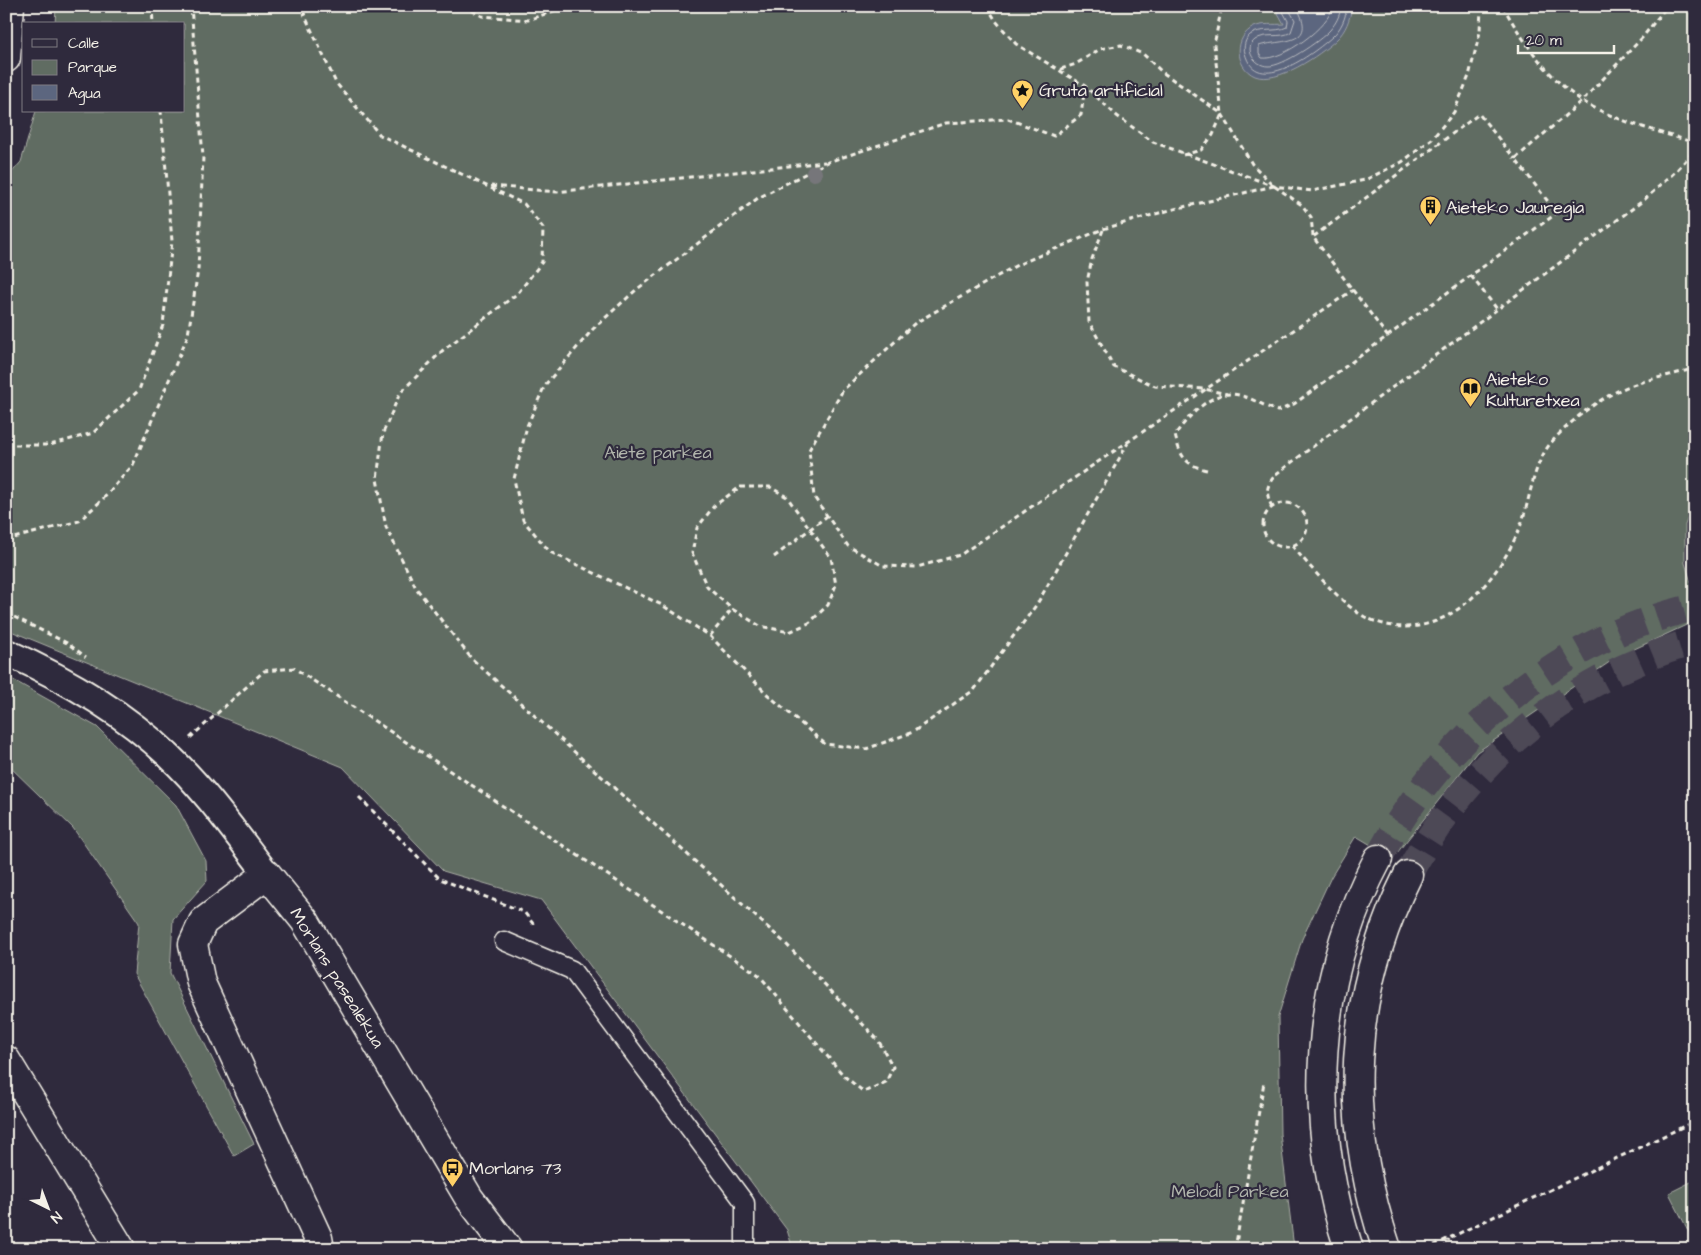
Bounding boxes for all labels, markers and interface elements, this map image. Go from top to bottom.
legend [22,22,185,112]
scale bar [1518,22,1615,54]
text: 20 m [1526,30,1562,51]
text: Calle [68,33,99,54]
text: Parque [68,57,117,78]
place icon: Gruta artificial [1011,78,1035,109]
place label: Gruta artificial [1039,78,1163,103]
text: Agua [68,83,101,105]
building icon: Aieteko Jauregia [1418,195,1442,226]
place label: Aieteko Jauregia [1446,195,1584,221]
place label: Aieteko Kulturetxea [1486,367,1580,413]
library icon: Aieteko Kulturetxea [1458,377,1482,408]
park label: Aiete parkea [604,440,712,465]
street label: Morlans pasealekua [284,903,390,1053]
bus stop icon: Morlans 73 [441,1156,465,1187]
place label: Morlans 73 [469,1156,561,1181]
park label: Melodi Parkea [1171,1179,1289,1204]
north arrow [22,1182,72,1232]
text: N [46,1207,66,1227]

